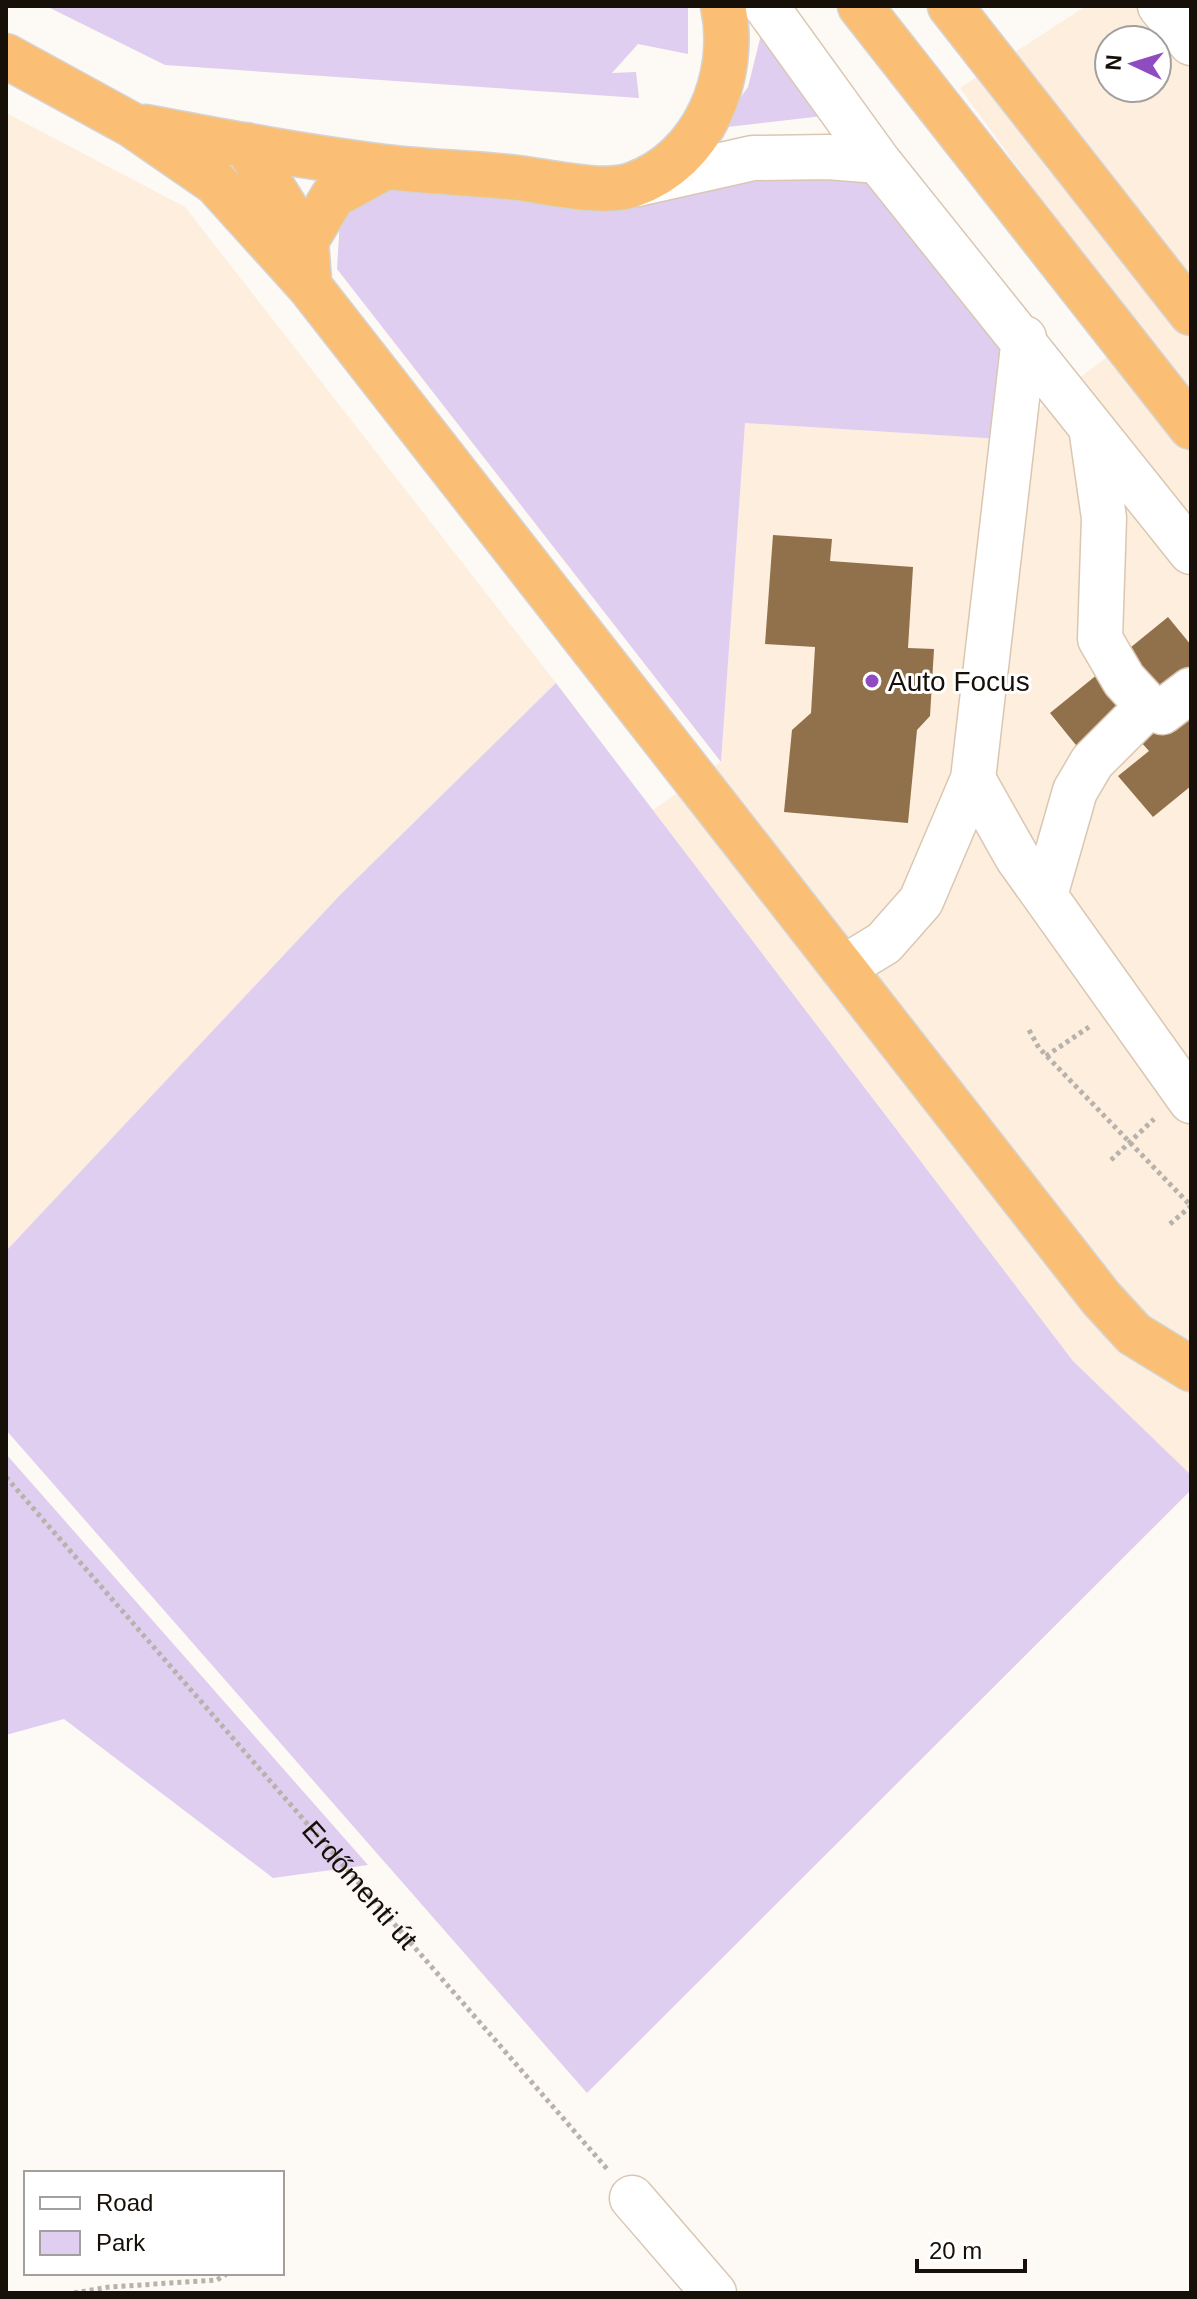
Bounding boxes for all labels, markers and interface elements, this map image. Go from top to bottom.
north arrow [1093,24,1173,104]
text: N [1101,54,1127,71]
place label: Auto Focus [888,666,1030,697]
marker: Auto Focus [863,672,881,690]
street label: Erdőmenti út [296,1815,424,1955]
legend [24,2171,284,2275]
text: Road [96,2189,153,2216]
scale bar [917,2223,1025,2273]
text: Park [96,2229,146,2256]
text: 20 m [929,2237,982,2264]

